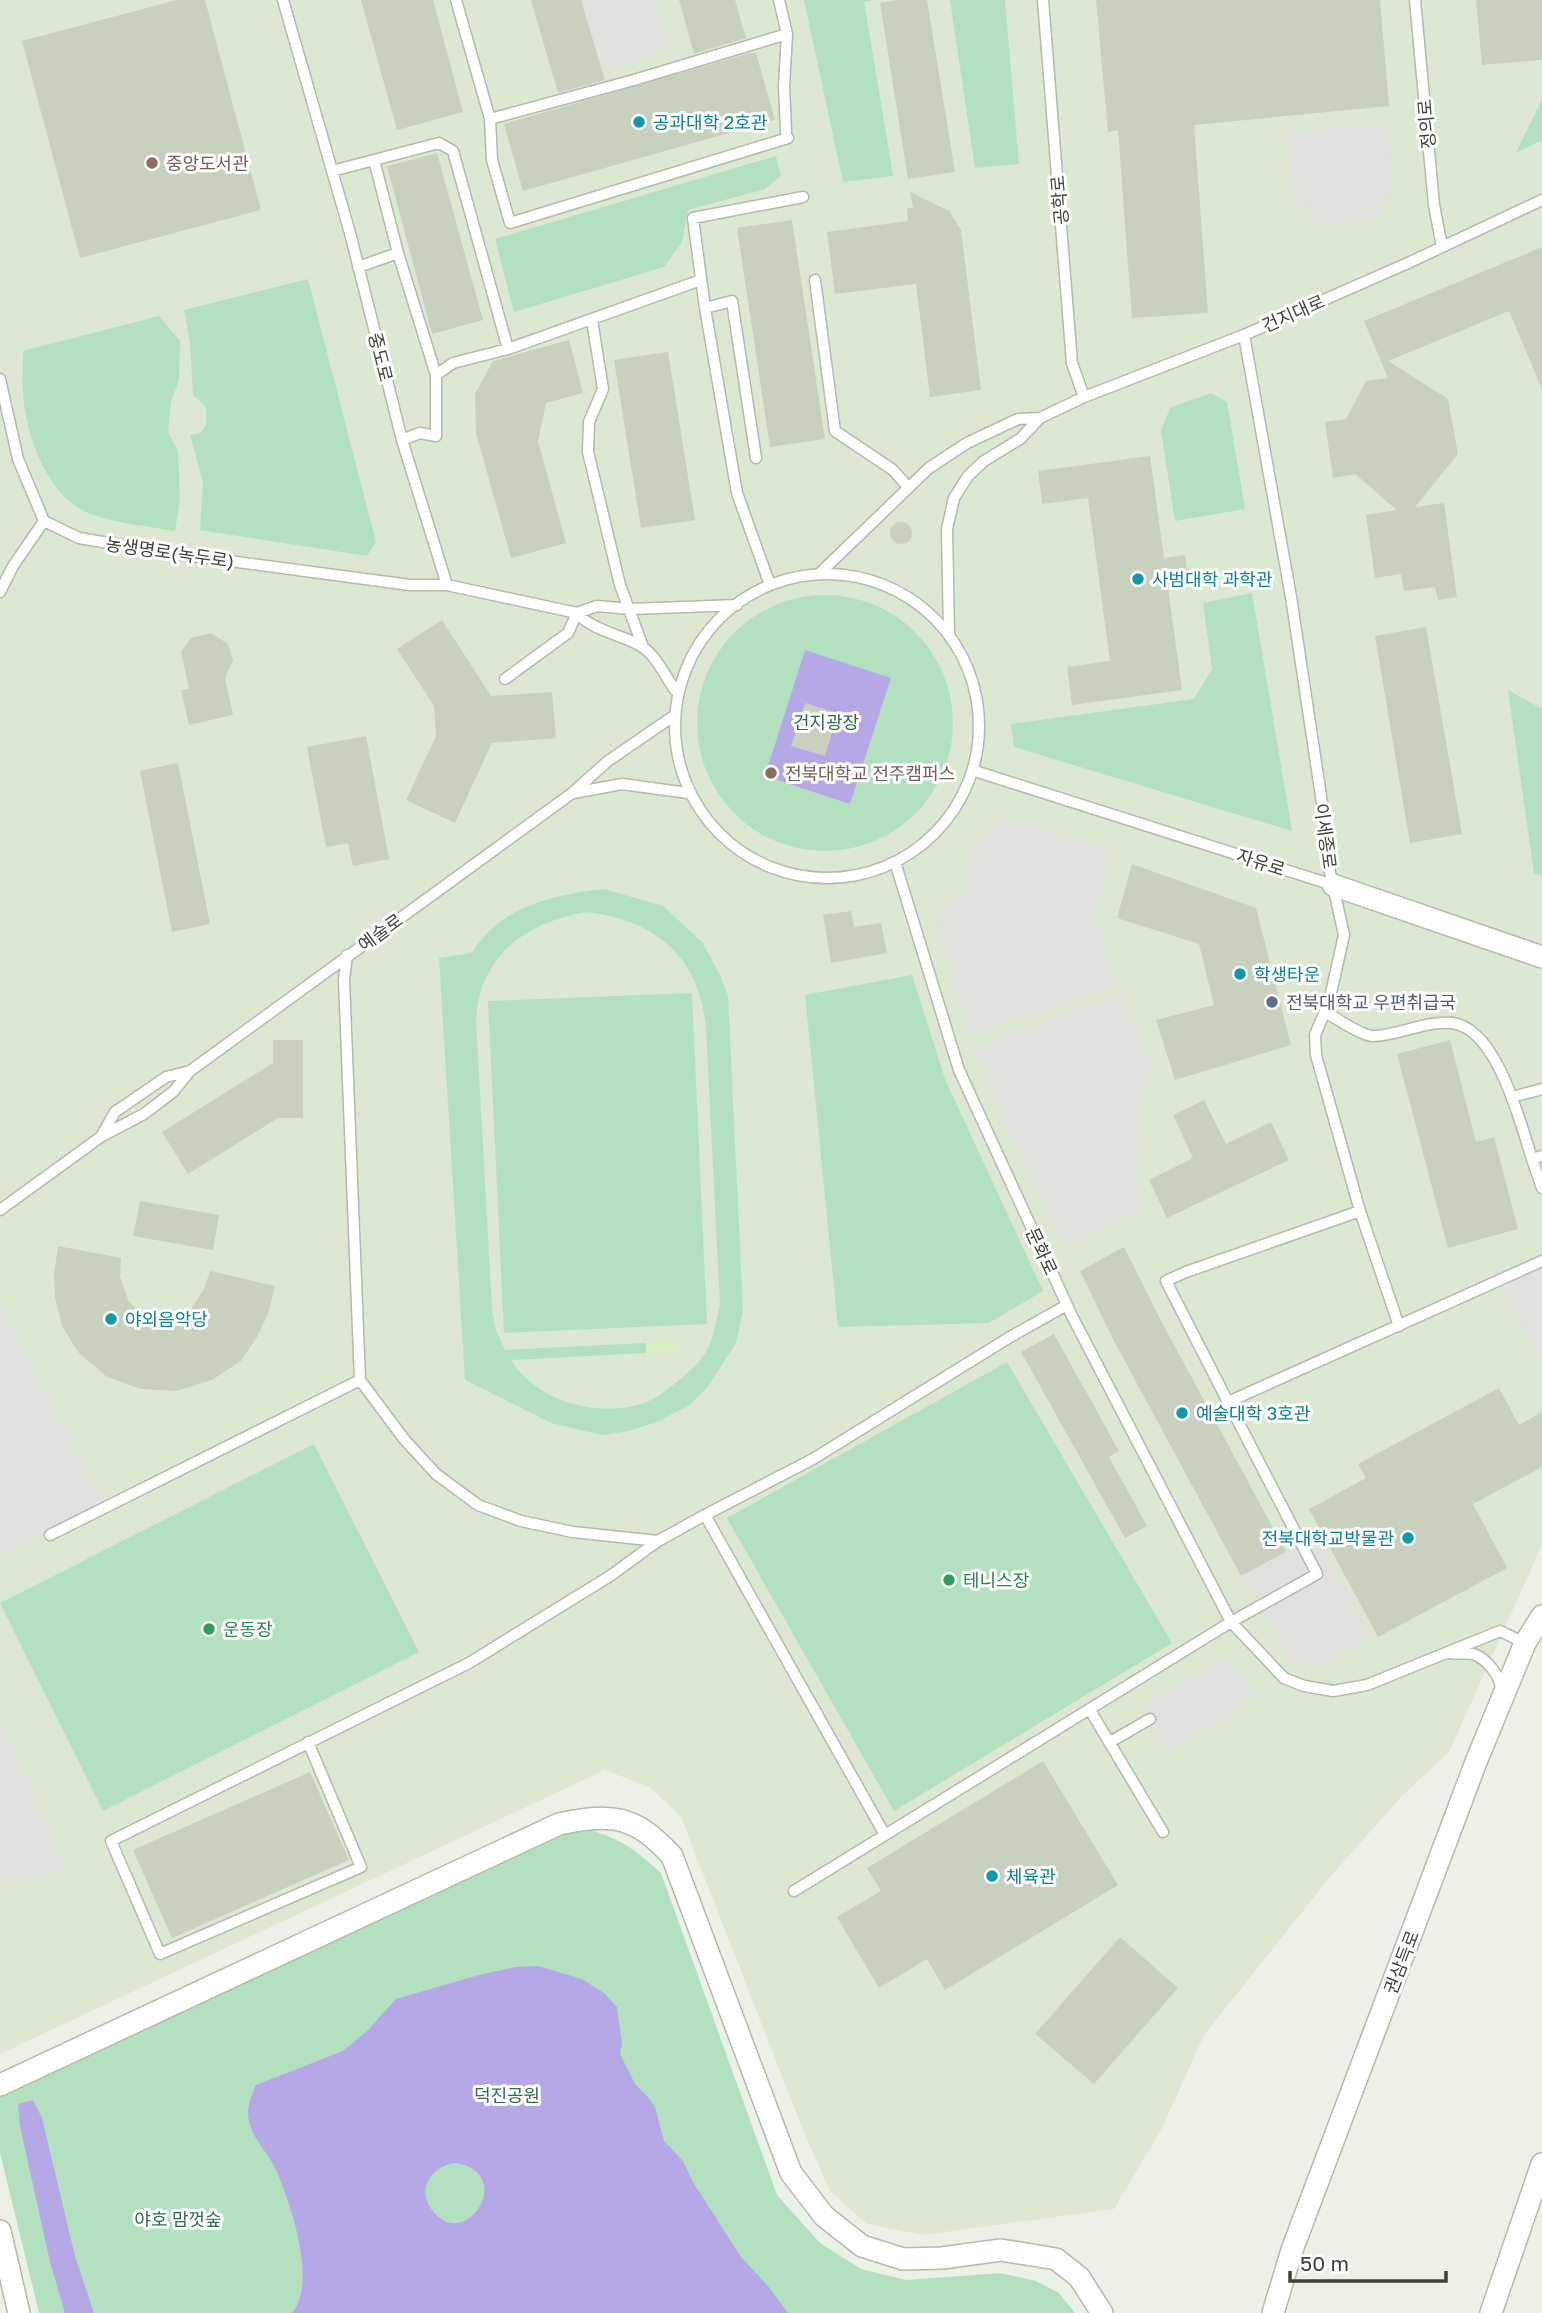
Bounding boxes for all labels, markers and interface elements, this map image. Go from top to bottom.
street label: 정의로 [1413,98,1439,150]
place label: 공과대학 2호관 [653,111,768,133]
marker: 공과대학 2호관 [631,114,647,130]
place label: 중앙도서관 [166,152,249,174]
marker: 중앙도서관 [144,155,160,171]
street label: 공학로 [1046,174,1072,226]
street label: 건지대로 [1258,289,1328,337]
street label: 중도로 [364,330,398,384]
street label: 농생명로(녹두로) [104,532,236,572]
place label: 사범대학 과학관 [1152,568,1273,590]
marker: 사범대학 과학관 [1130,571,1146,587]
park label: 건지광장 [793,711,859,733]
place label: 전북대학교 전주캠퍼스 [785,762,955,784]
marker: 전북대학교 전주캠퍼스 [763,765,779,781]
street label: 이세종로 [1310,802,1342,870]
street label: 자유로 [1234,844,1288,880]
street label: 예술로 [353,908,407,956]
place label: 학생타운 [1254,963,1320,985]
marker: 학생타운 [1232,966,1248,982]
place label: 전북대학교 우편취급국 [1286,991,1456,1013]
marker: 전북대학교 우편취급국 [1264,994,1280,1010]
street label: 문화로 [1022,1224,1062,1278]
place label: 야외음악당 [125,1308,208,1330]
marker: 야외음악당 [103,1311,119,1327]
place label: 예술대학 3호관 [1196,1402,1311,1424]
marker: 예술대학 3호관 [1174,1405,1190,1421]
place label: 전북대학교박물관 [1262,1527,1394,1549]
marker: 전북대학교박물관 [1400,1530,1416,1546]
place label: 테니스장 [963,1569,1029,1591]
marker: 테니스장 [941,1572,957,1588]
place label: 운동장 [223,1618,273,1640]
marker: 운동장 [201,1621,217,1637]
place label: 체육관 [1006,1865,1056,1887]
marker: 체육관 [984,1868,1000,1884]
street label: 권삼득로 [1379,1927,1423,1997]
park label: 덕진공원 [474,2084,540,2106]
park label: 야호 맘껏숲 [134,2208,222,2230]
scale bar [1290,2240,1446,2284]
text: 50 m [1300,2250,1349,2276]

